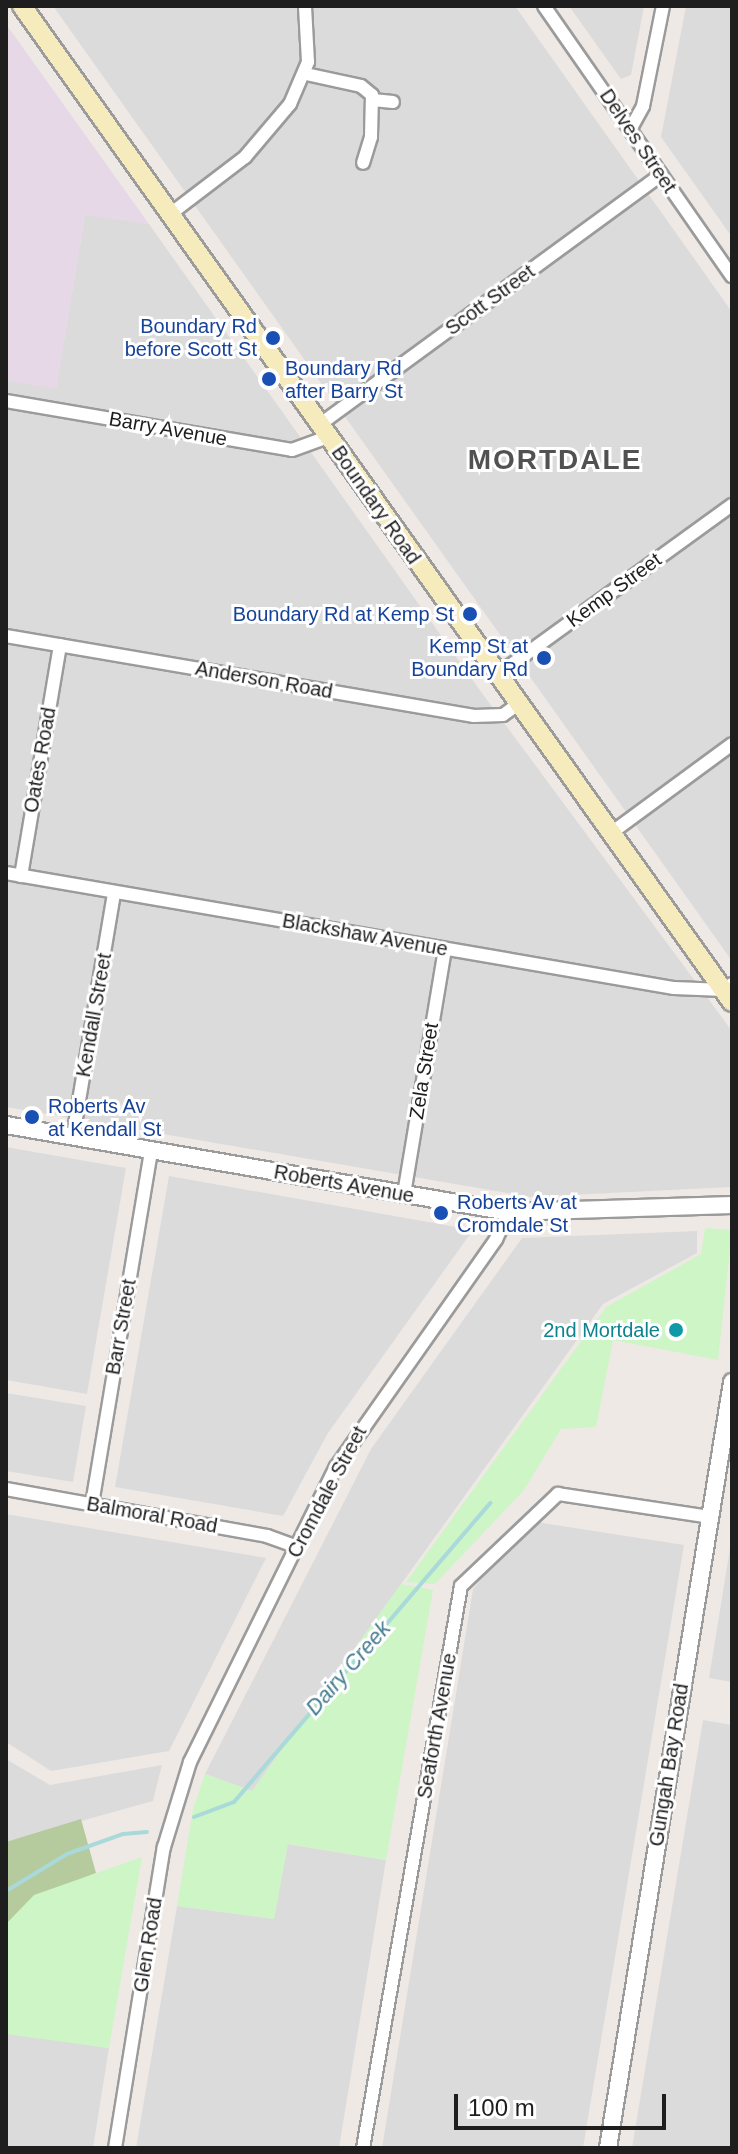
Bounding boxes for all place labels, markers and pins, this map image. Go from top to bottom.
place label: Boundary Rd before Scott St [125,314,257,361]
marker: Boundary Rd before Scott St [264,329,282,347]
place label: Boundary Rd after Barry St [285,356,403,403]
marker: Boundary Rd after Barry St [260,370,278,388]
place label: Boundary Rd at Kemp St [233,602,454,626]
marker: Boundary Rd at Kemp St [461,605,479,623]
place label: Kemp St at Boundary Rd [411,634,528,681]
marker: Kemp St at Boundary Rd [535,649,553,667]
place label: Roberts Av at Kendall St [48,1094,161,1141]
marker: Roberts Av at Kendall St [23,1108,41,1126]
place label: Roberts Av at Cromdale St [457,1190,578,1237]
marker: Roberts Av at Cromdale St [432,1204,450,1222]
place label: 2nd Mortdale [543,1318,660,1342]
marker: 2nd Mortdale [667,1321,685,1339]

